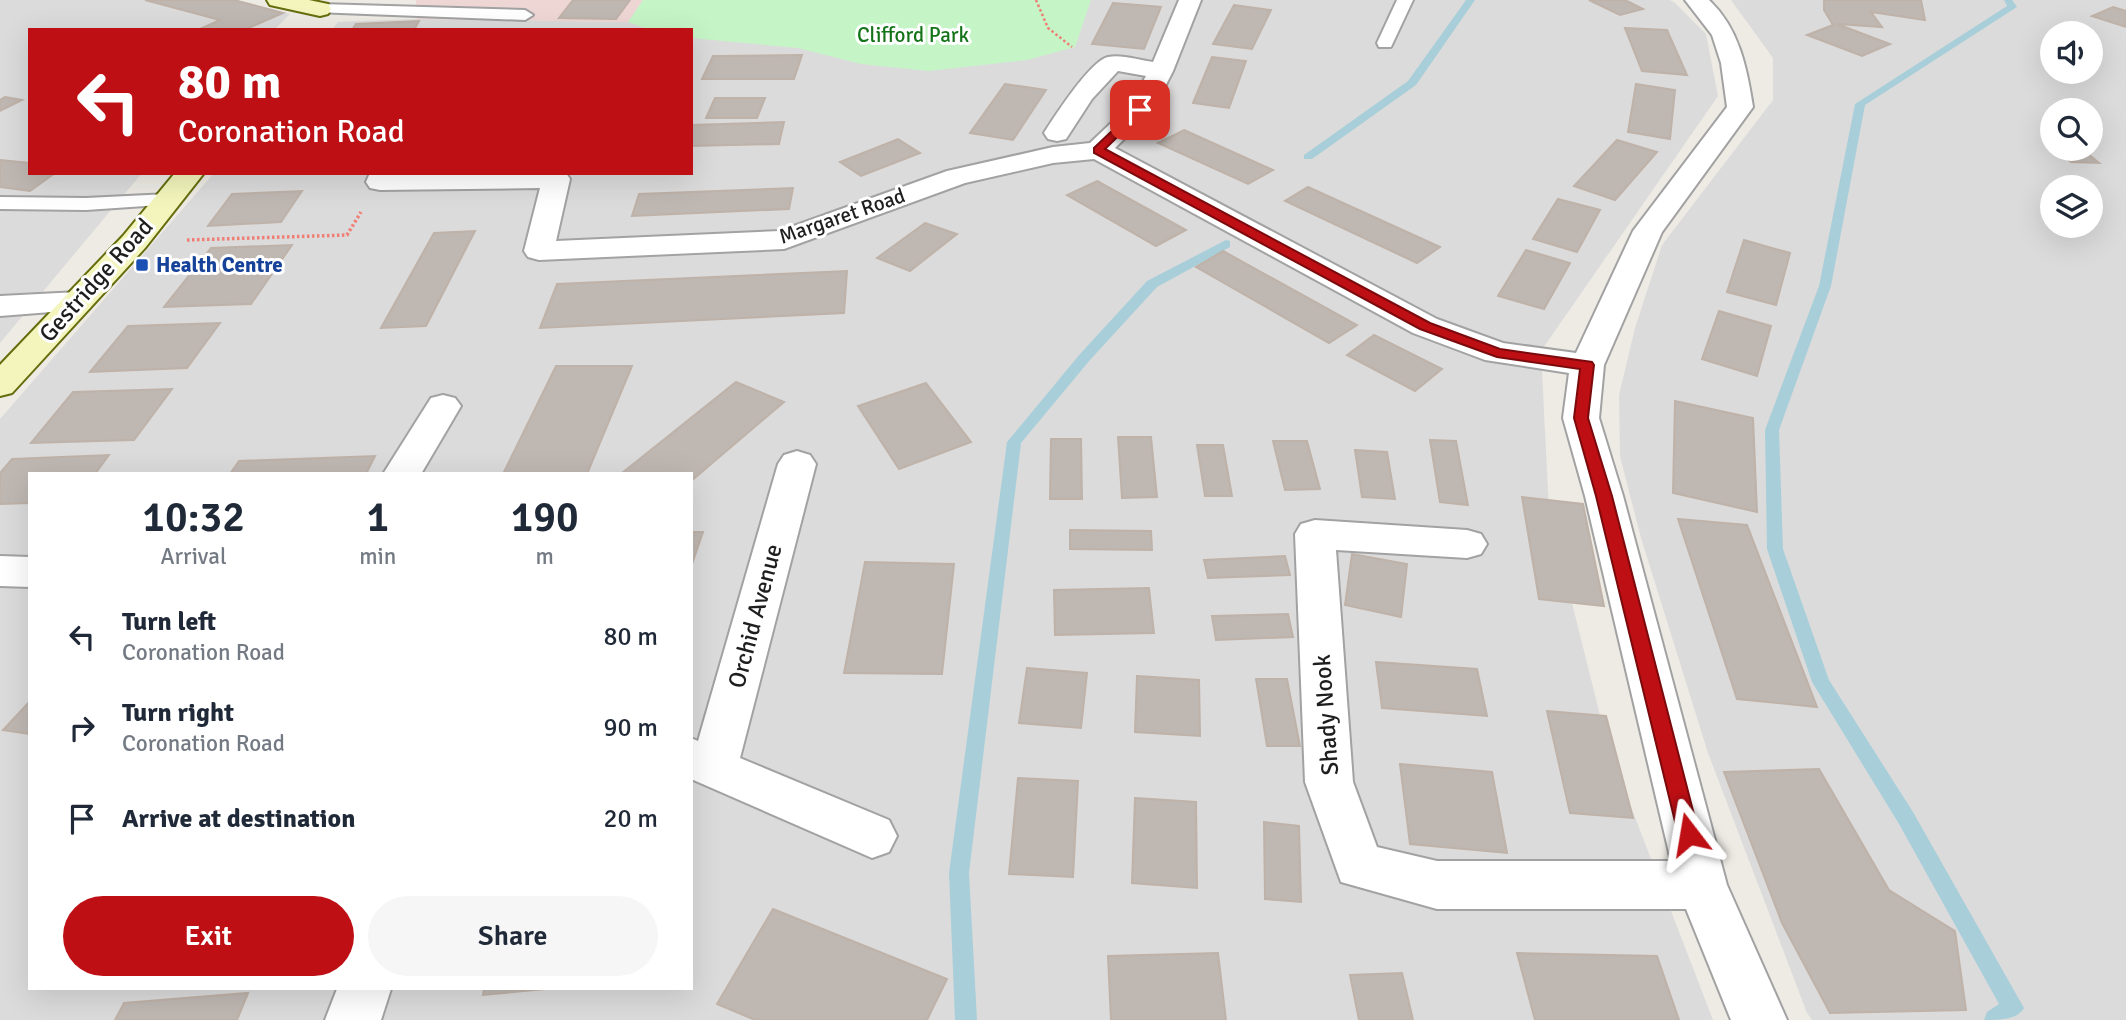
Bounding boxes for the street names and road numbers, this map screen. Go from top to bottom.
street label: Margaret Road [776,182,908,250]
street label: Gestridge Road [33,212,159,348]
street label: Orchid Avenue [721,541,789,691]
street label: Shady Nook [1307,654,1345,776]

